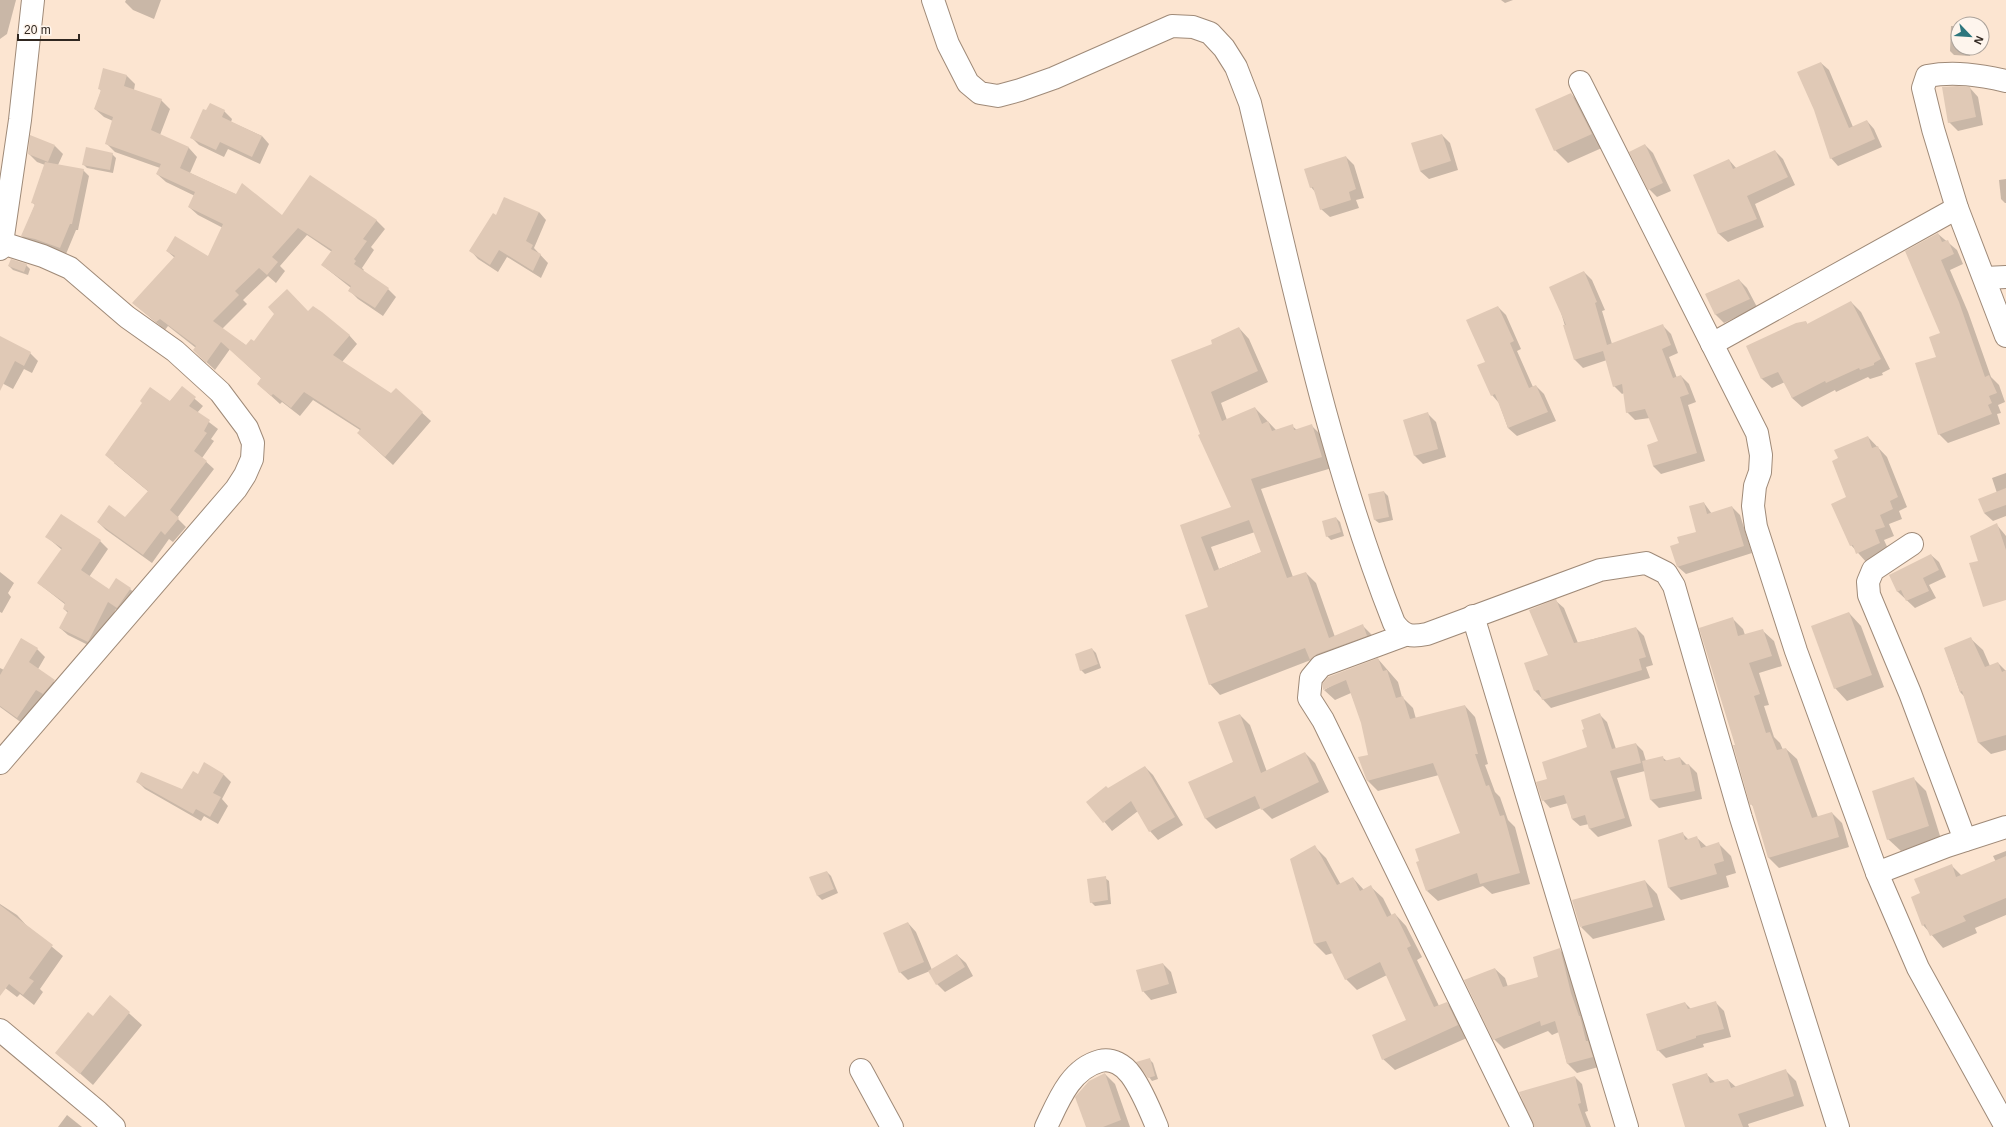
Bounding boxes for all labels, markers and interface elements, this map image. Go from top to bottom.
scale bar [18,16,79,42]
north arrow [1950,16,1990,56]
text: 20 m [24,23,51,37]
text: N [1972,34,1986,46]

